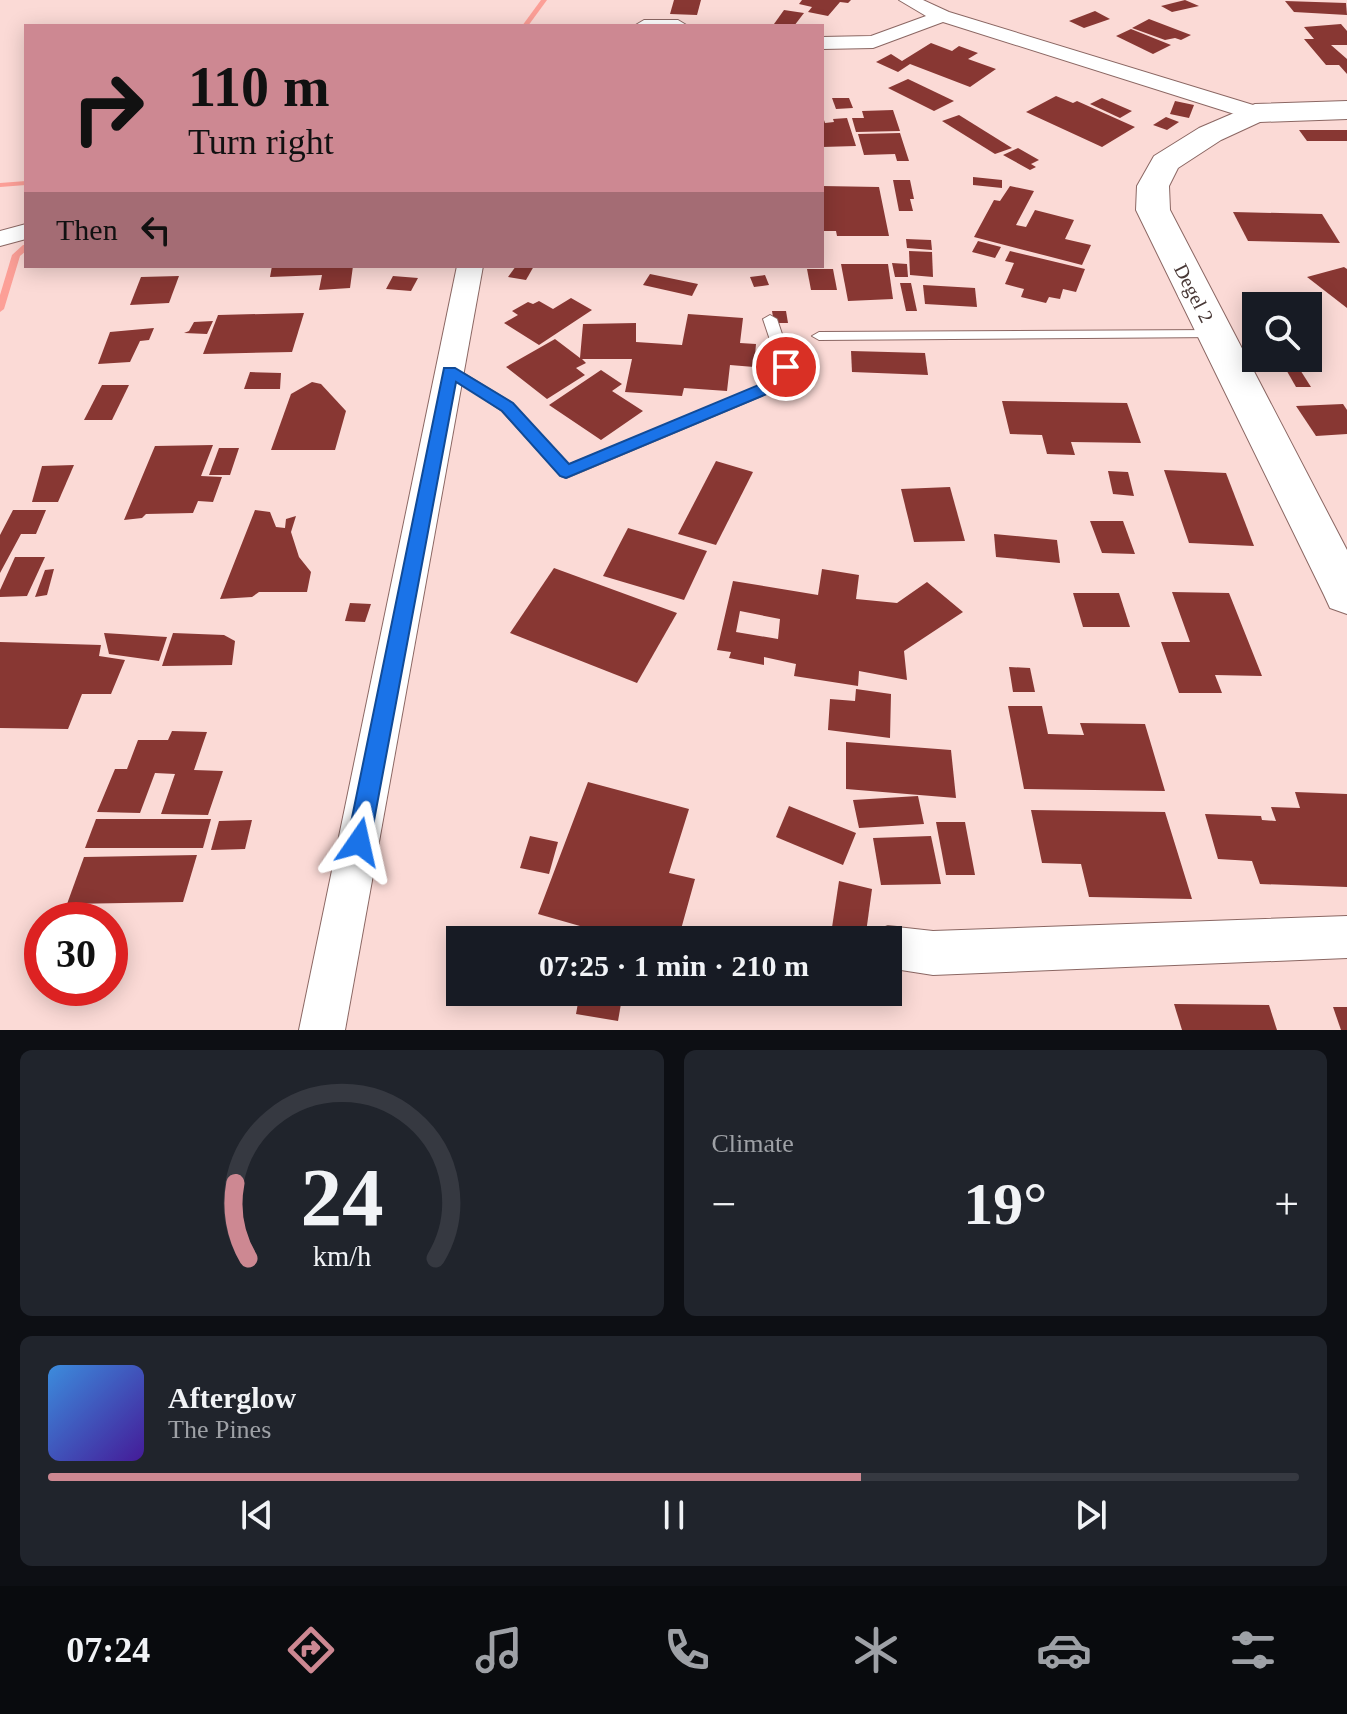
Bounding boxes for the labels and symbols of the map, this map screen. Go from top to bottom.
street label: Degel 2 [1169,260,1218,326]
pin [752,333,820,401]
position arrow [317,800,401,884]
speed limit sign: 30 [24,902,128,1006]

